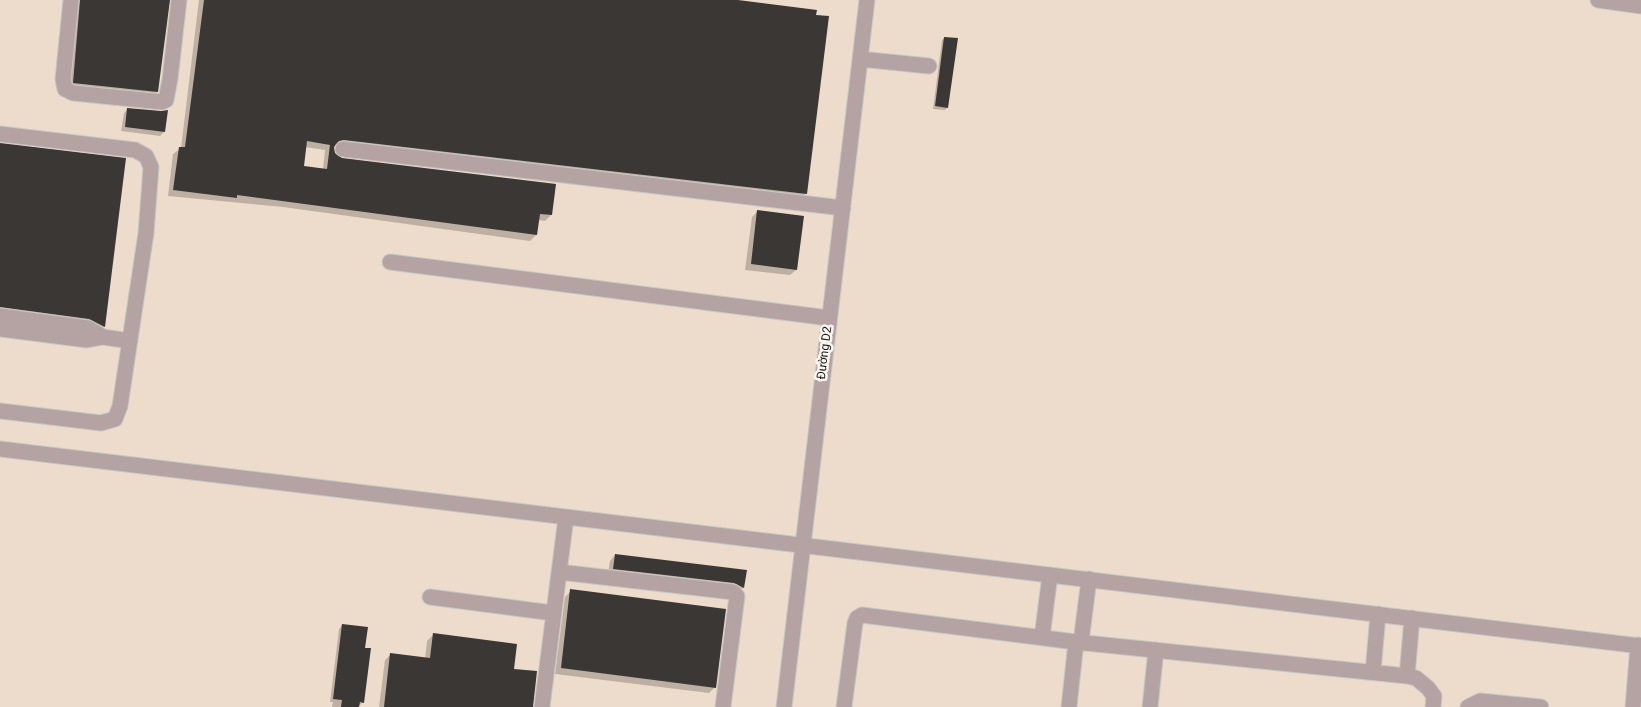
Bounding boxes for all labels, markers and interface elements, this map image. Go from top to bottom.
street label: Đường D2 [815,326,835,380]

